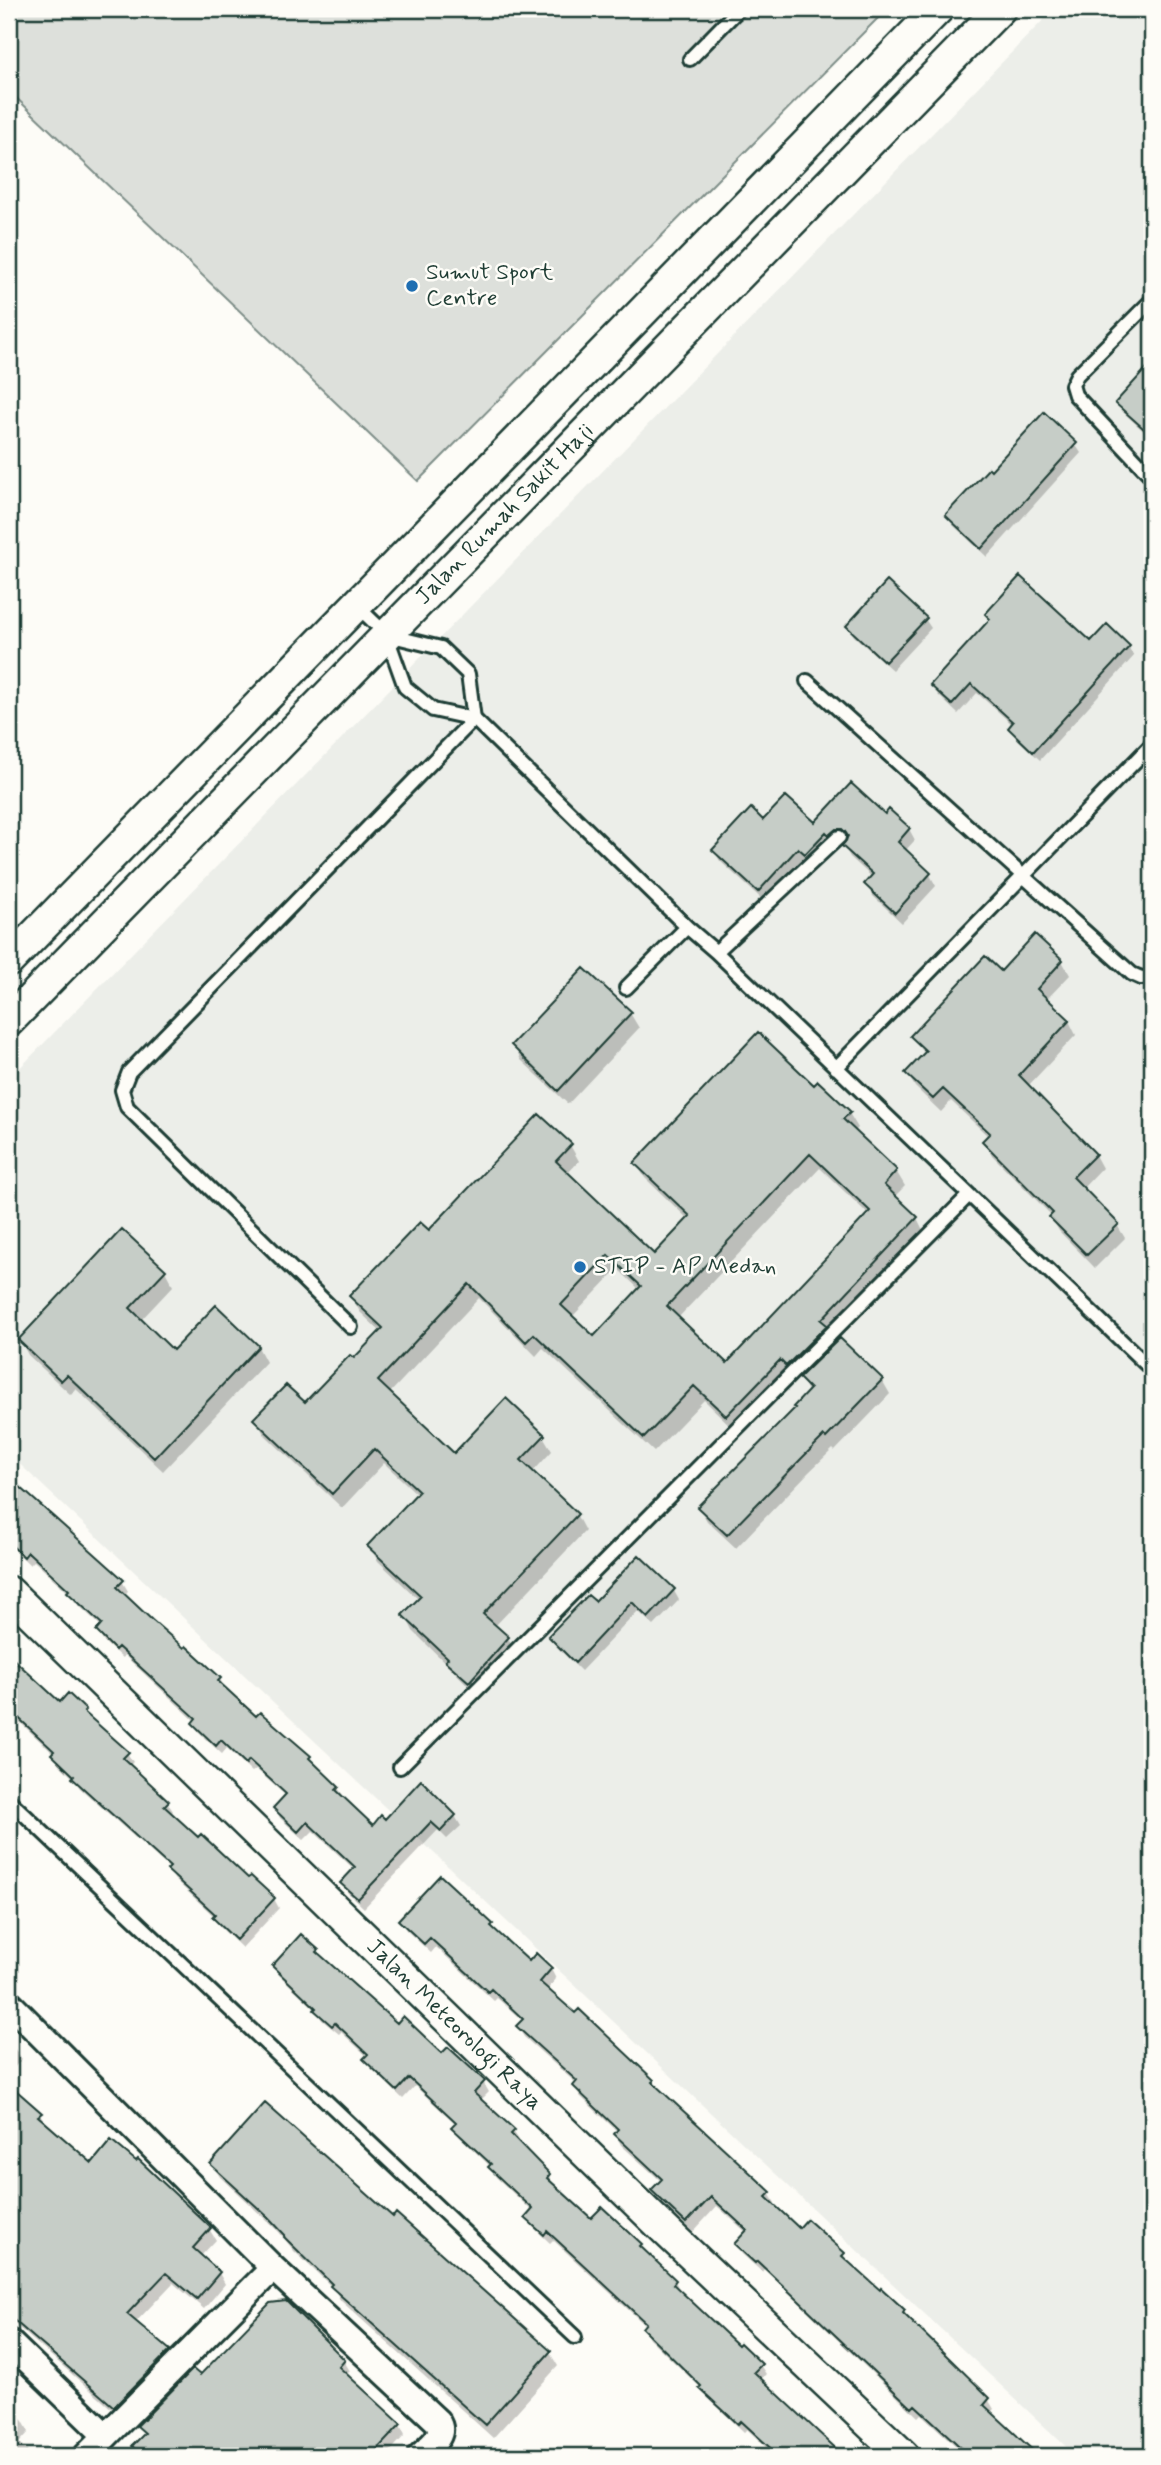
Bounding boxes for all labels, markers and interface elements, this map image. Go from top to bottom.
place label: Sumut Sport Centre [426,258,554,314]
marker: Sumut Sport Centre [404,278,420,294]
street label: Jalan Rumah Sakit Haji [409,417,601,612]
place label: STIP - AP Medan [594,1252,776,1282]
marker: STIP - AP Medan [572,1259,588,1275]
street label: Jalan Meteorologi Raya [360,1932,549,2118]

